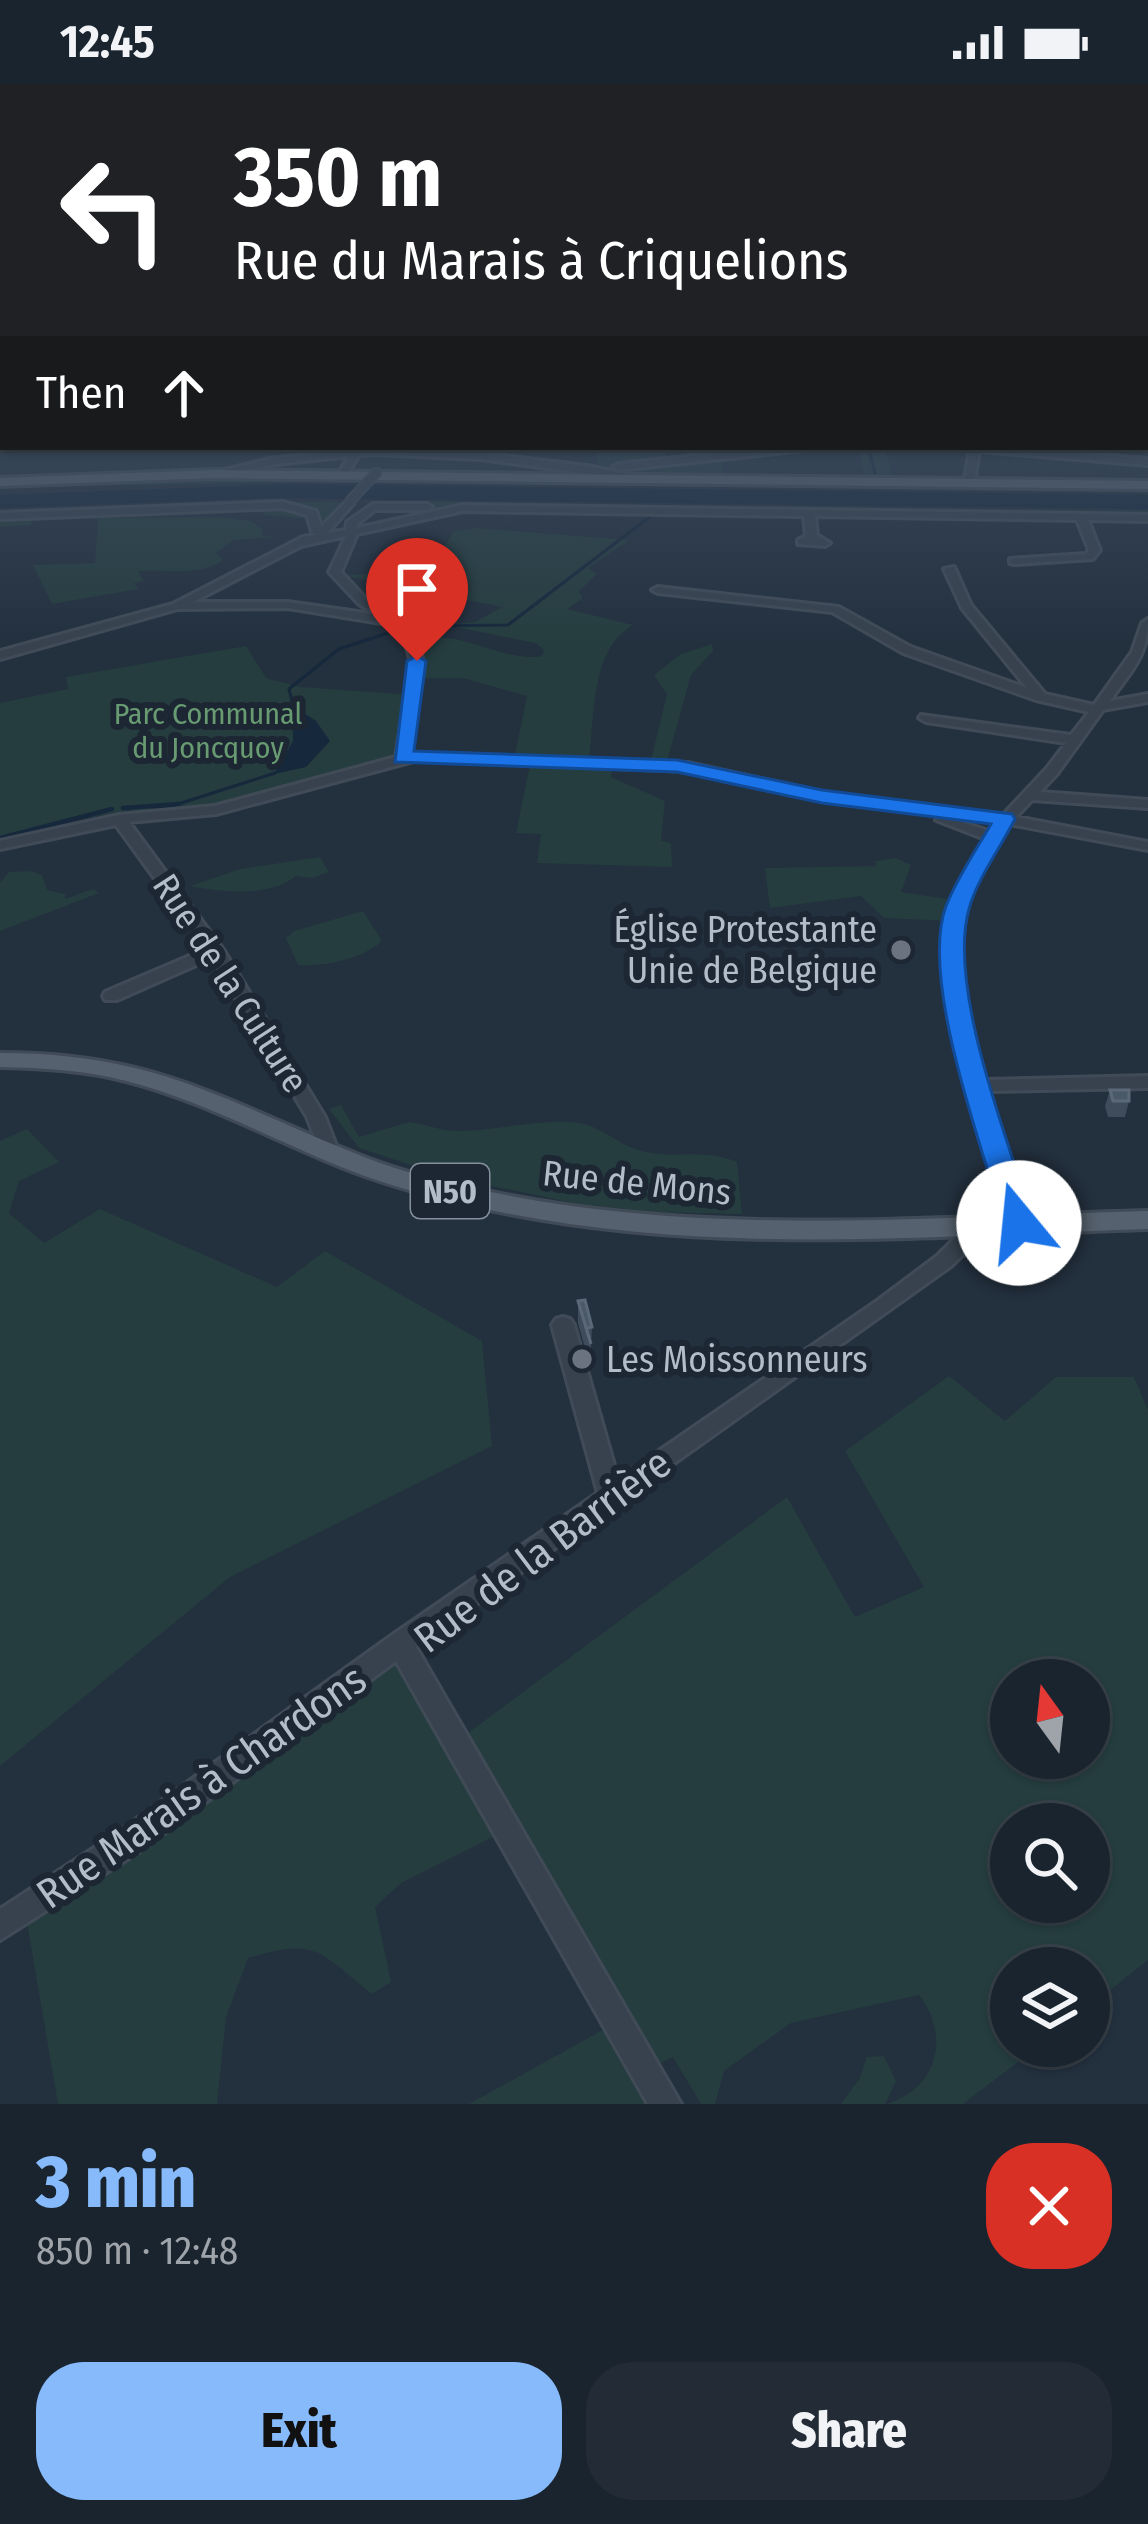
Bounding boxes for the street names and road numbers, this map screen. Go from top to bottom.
street label: Rue de la Culture [143,866,317,1101]
street label: Rue de Mons [541,1151,733,1215]
road number: N50 [411,1164,489,1218]
street label: Rue de la Barrière [404,1438,681,1664]
street label: Rue Marais à Chardons [27,1654,376,1919]

